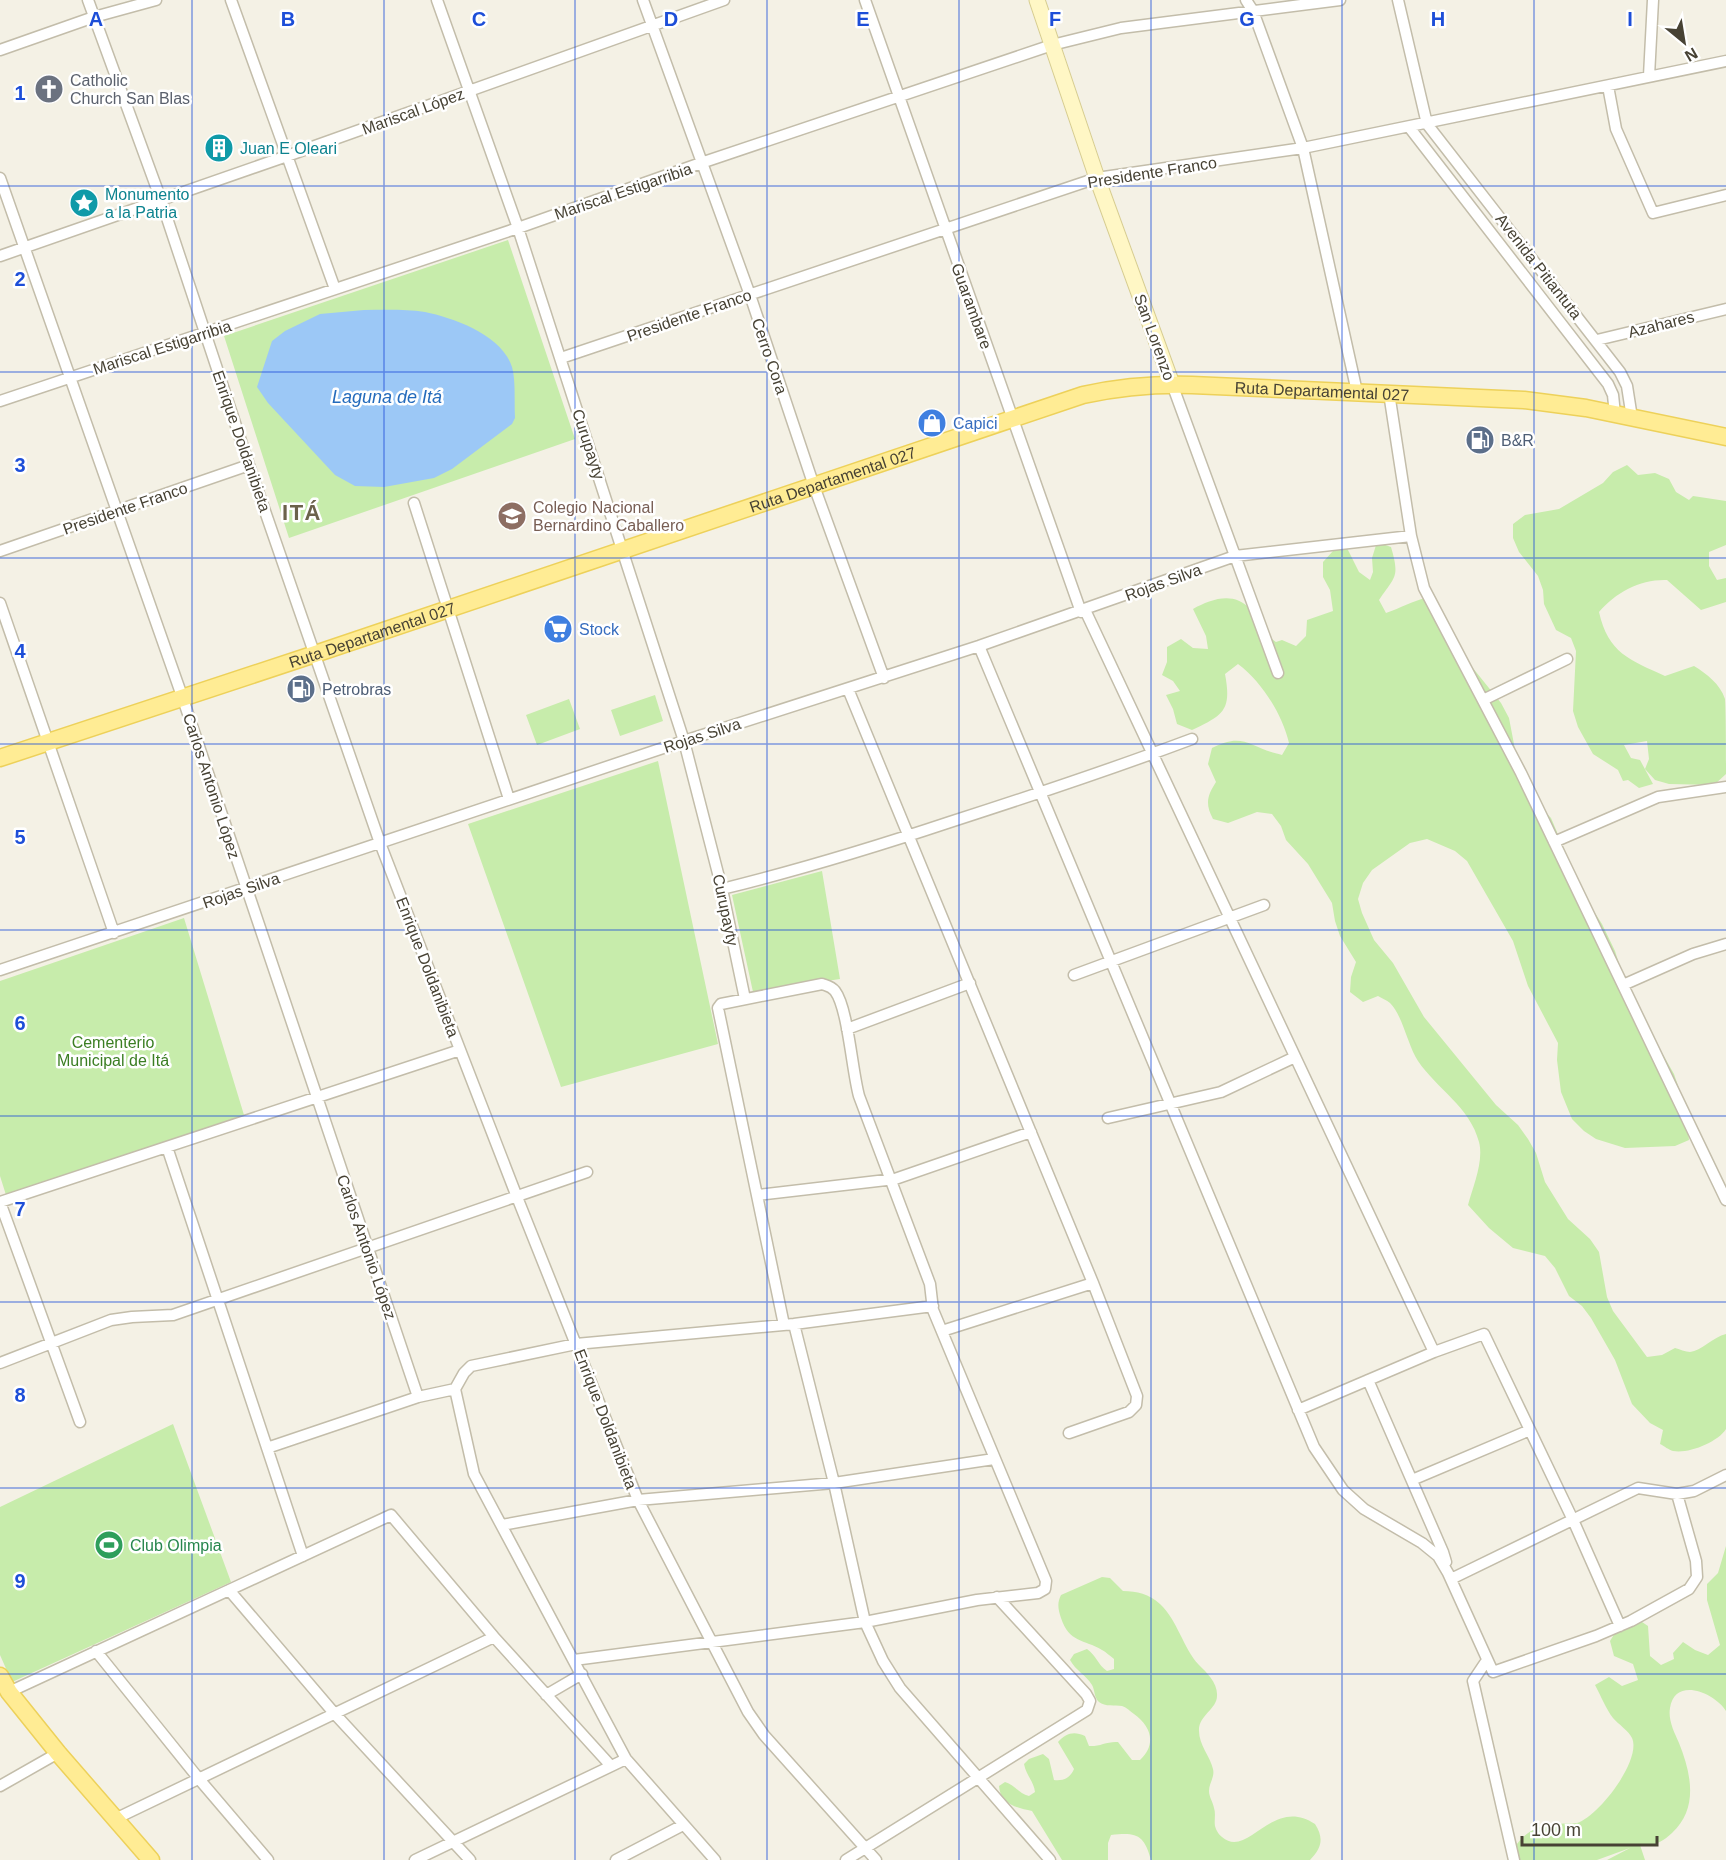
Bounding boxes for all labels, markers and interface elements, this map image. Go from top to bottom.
text: A [89,8,103,30]
text: B [281,8,295,30]
text: C [472,8,486,30]
text: D [664,8,678,30]
text: E [856,8,870,30]
text: F [1049,8,1061,30]
text: G [1239,8,1255,30]
text: H [1431,8,1445,30]
text: I [1627,8,1633,30]
north arrow [1654,12,1714,72]
text: N [1682,44,1701,65]
place label: Catholic Church San Blas [70,72,190,107]
church icon: Catholic Church San Blas [33,73,65,105]
text: 1 [14,82,26,104]
street label: Mariscal López [360,85,467,138]
building icon: Juan E Oleari [203,132,235,164]
place label: Juan E Oleari [240,140,337,157]
street label: Presidente Franco [1086,154,1218,191]
street label: Mariscal Estigarribia [552,160,694,223]
place label: Monumento a la Patria [105,186,190,221]
place icon: Monumento a la Patria [68,187,100,219]
street label: Avenida Pitiantuta [1492,210,1585,322]
street label: Guarambare [948,261,995,351]
text: 2 [14,268,26,290]
street label: Presidente Franco [625,286,754,345]
street label: San Lorenzo [1131,292,1178,383]
street label: Azahares [1626,308,1696,341]
street label: Cerro Cora [749,316,790,396]
street label: Mariscal Estigarribia [91,317,233,378]
street label: Enrique Doldanibieta [209,368,274,514]
street label: Ruta Departamental 027 [1234,379,1410,404]
water label: Laguna de Itá [332,387,442,407]
street label: Curupayty [569,407,608,481]
shop icon: Capici [916,407,948,439]
place label: Capici [953,415,997,432]
fuel station icon: B&R [1464,424,1496,456]
place label: B&R [1501,432,1534,449]
street label: Ruta Departamental 027 [747,444,918,516]
text: 3 [14,454,26,476]
street label: Presidente Franco [61,479,190,538]
place label: Colegio Nacional Bernardino Caballero [533,499,684,534]
district label: ITÁ [282,500,322,525]
school or university icon: Colegio Nacional Bernardino Caballero [496,500,528,532]
street label: Rojas Silva [1123,561,1204,604]
street label: Ruta Departamental 027 [287,599,458,671]
supermarket icon: Stock [542,613,574,645]
place label: Stock [579,621,620,638]
text: 4 [14,640,26,662]
fuel station icon: Petrobras [285,673,317,705]
place label: Petrobras [322,681,391,698]
street label: Carlos Antonio López [180,711,243,861]
street label: Rojas Silva [661,715,743,756]
text: 5 [14,826,26,848]
street label: Rojas Silva [201,869,282,912]
street label: Curupayty [710,873,741,948]
street label: Enrique Doldanibieta [393,895,462,1040]
text: 6 [14,1012,26,1034]
park label: Cementerio Municipal de Itá [57,1034,169,1069]
street label: Carlos Antonio López [334,1172,399,1322]
text: 7 [14,1198,26,1220]
street label: Enrique Doldanibieta [571,1347,640,1492]
text: 8 [14,1384,26,1406]
sports icon: Club Olimpia [93,1529,125,1561]
place label: Club Olimpia [130,1537,222,1554]
text: 9 [14,1570,26,1592]
scale bar [1522,1809,1657,1847]
text: 100 m [1531,1820,1581,1840]

